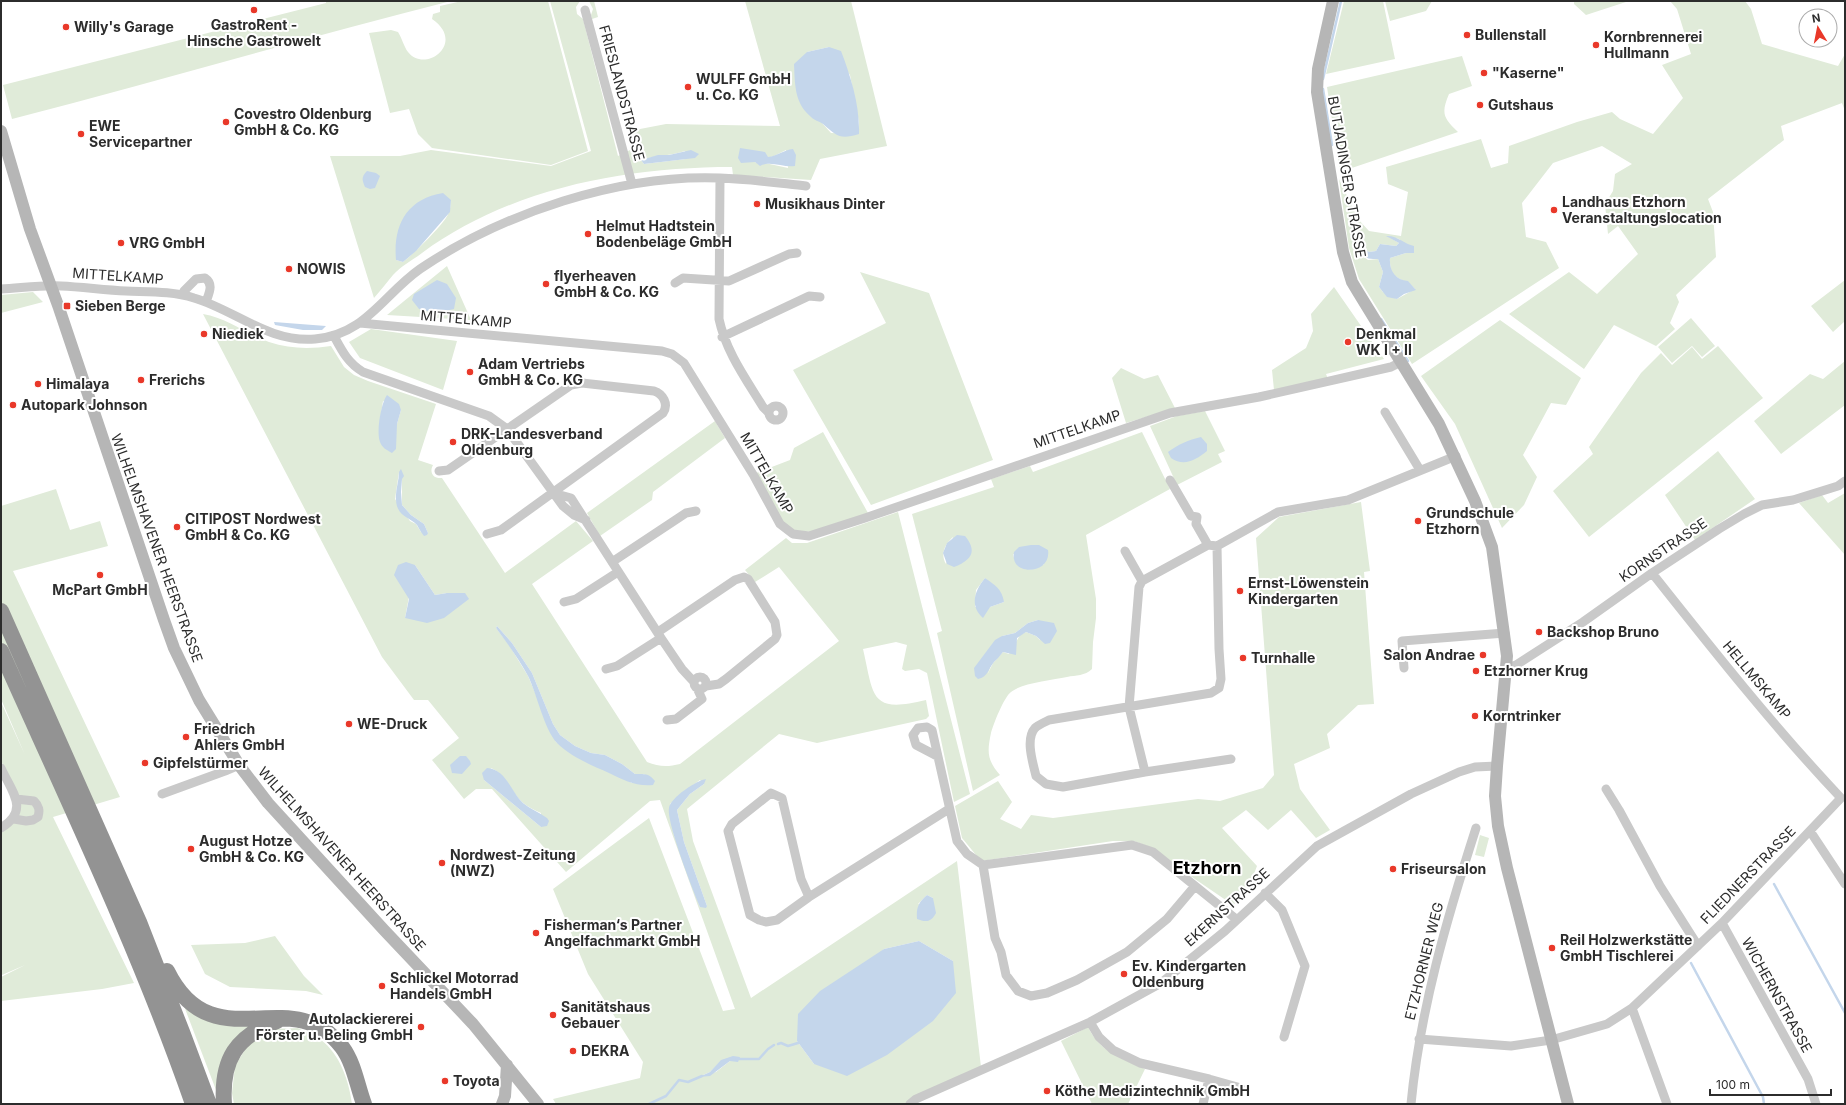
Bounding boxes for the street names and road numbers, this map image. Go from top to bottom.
street label: FRIESLANDSTRASSE [596,23,649,163]
street label: BUTJADINGER STRASSE [1325,95,1370,259]
street label: MITTELKAMP [72,264,164,287]
street label: MITTELKAMP [420,306,512,331]
street label: MITTELKAMP [1031,406,1123,451]
street label: MITTELKAMP [737,429,798,517]
street label: WILHELMSHAVENER HEERSTRASSE [108,431,207,665]
street label: KORNSTRASSE [1616,514,1710,585]
street label: HELLMSKAMP [1720,637,1795,722]
street label: WILHELMSHAVENER HEERSTRASSE [255,763,430,954]
street label: FLIEDNERSTRASSE [1697,822,1799,927]
street label: EKERNSTRASSE [1181,864,1273,949]
street label: ETZHORNER WEG [1401,900,1446,1022]
street label: WICHERNSTRASSE [1739,934,1816,1055]

